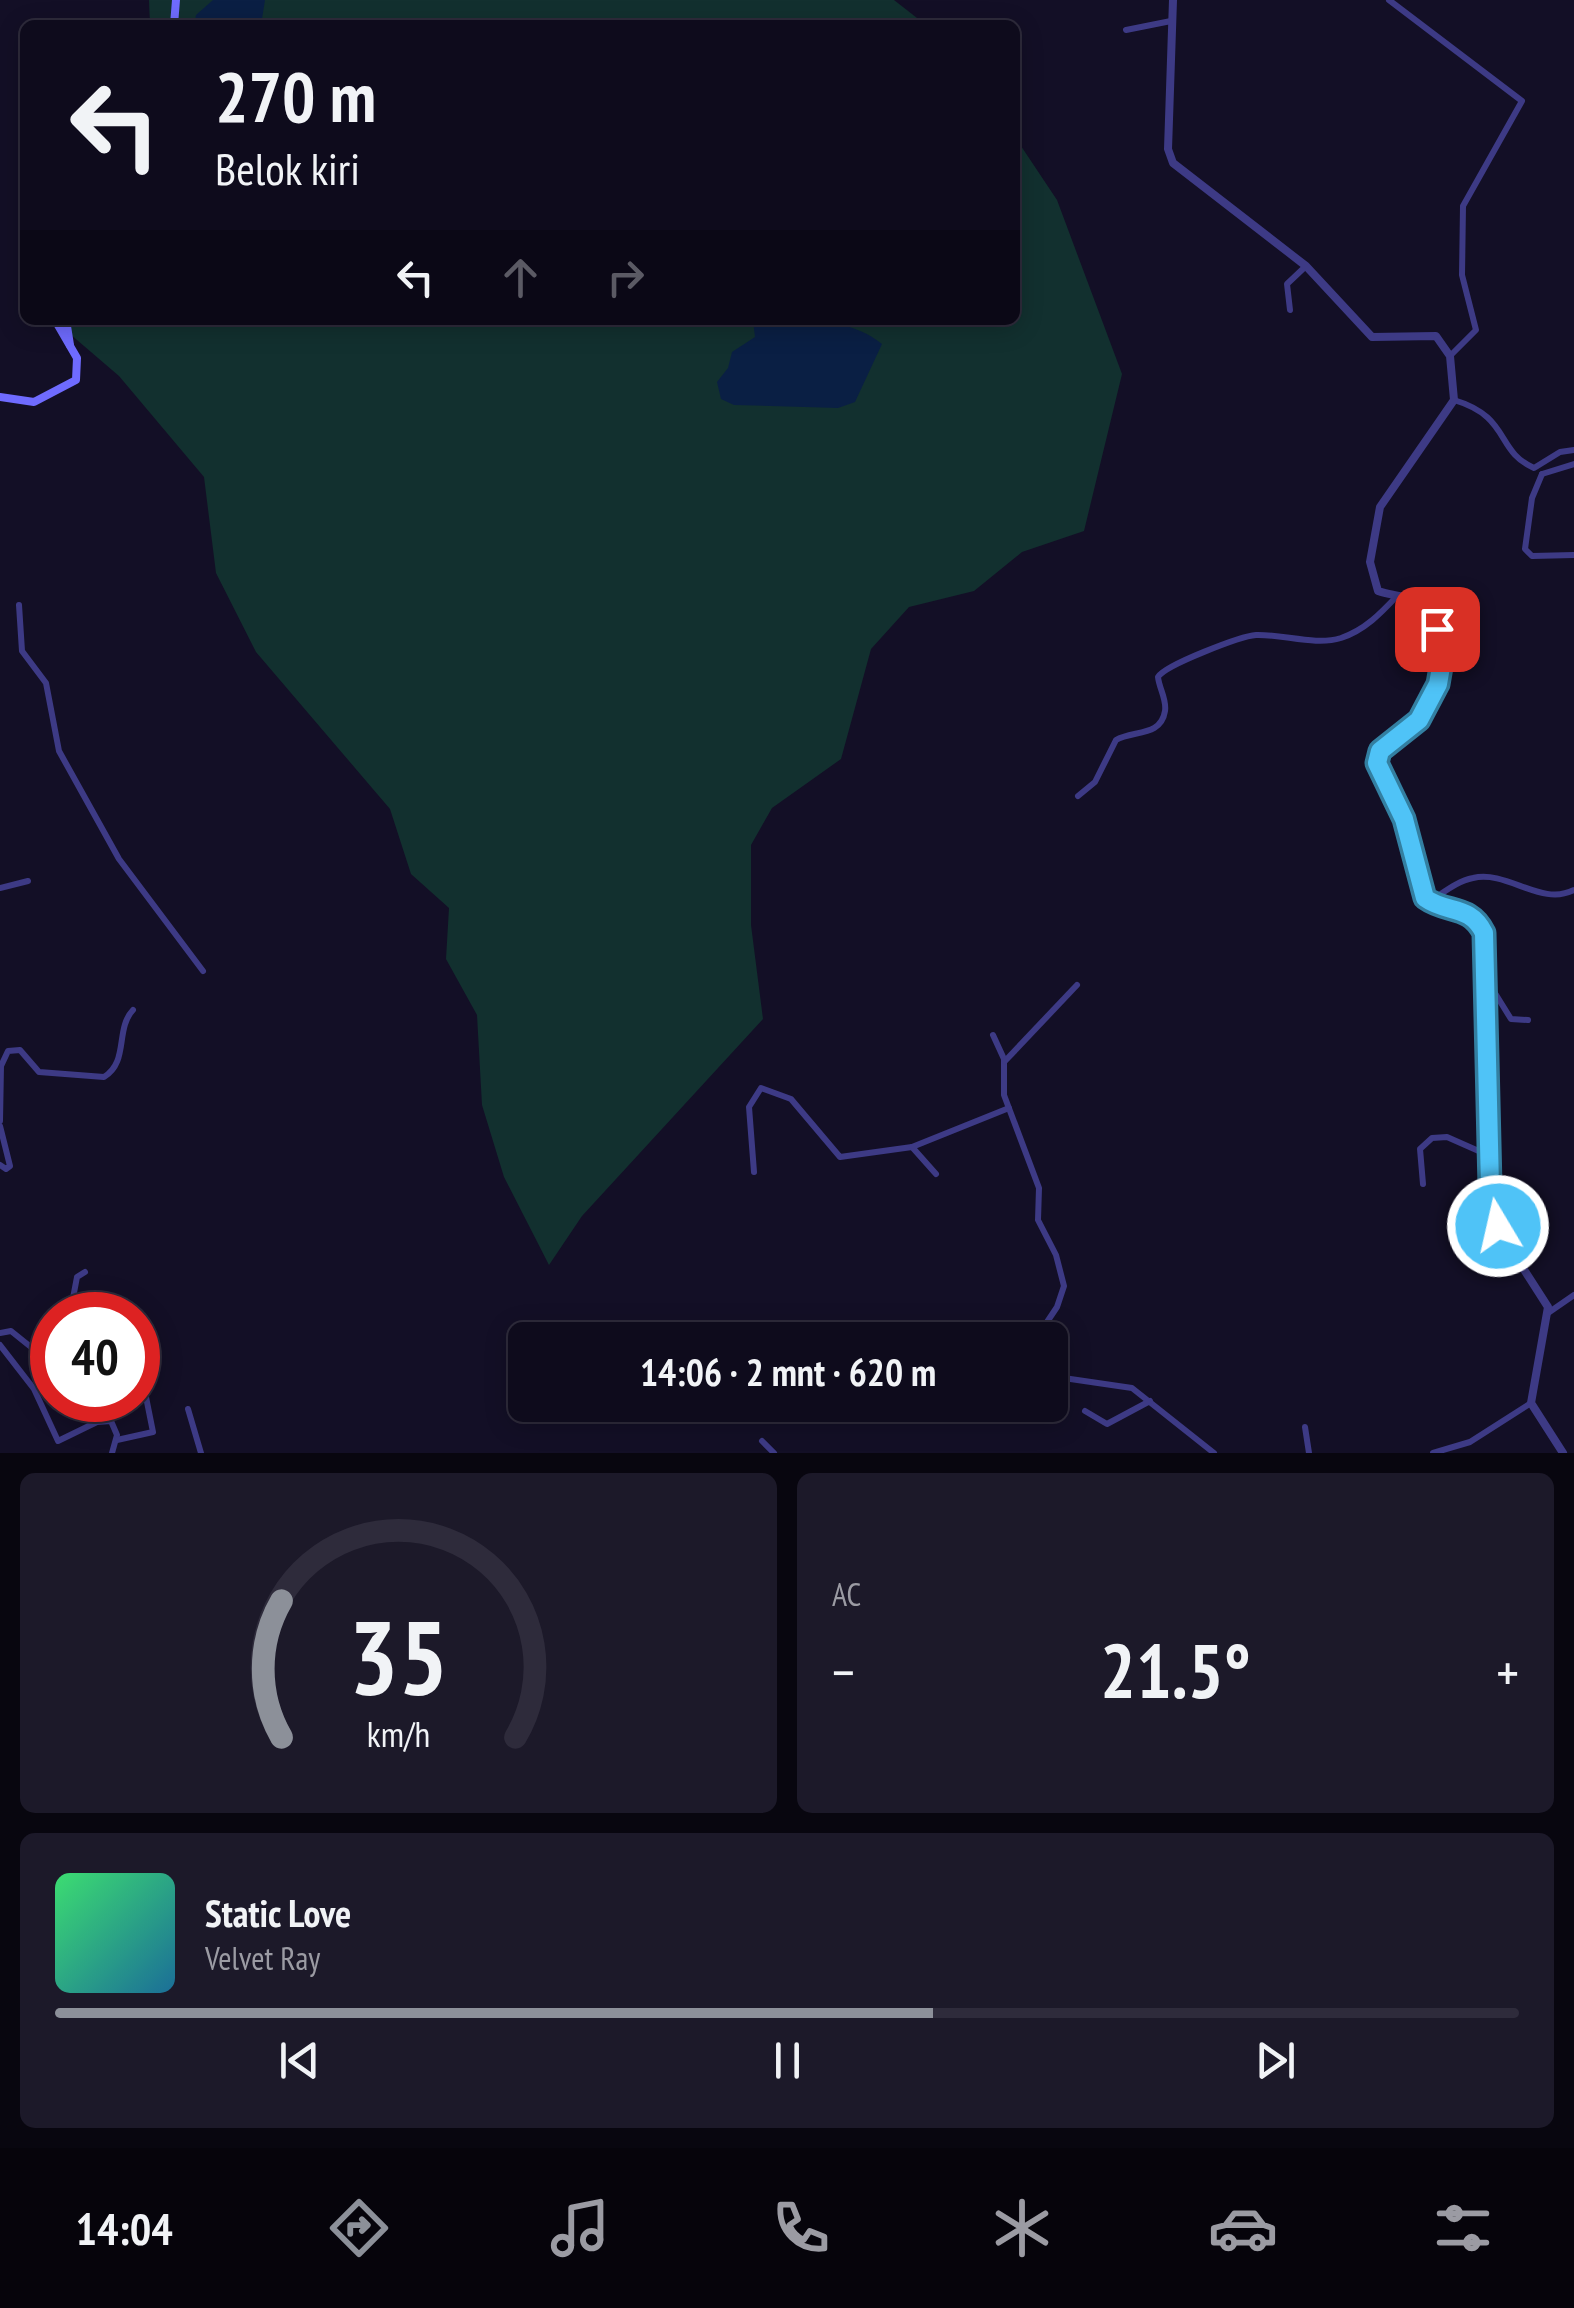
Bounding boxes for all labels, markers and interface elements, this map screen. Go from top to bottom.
text: 270 m [215,51,376,141]
icon: left [50,60,180,190]
text: Belok kiri [215,139,360,197]
icon: left [388,250,443,305]
icon: ahead [493,250,548,305]
icon: right [598,250,653,305]
pin [1395,587,1480,672]
icon: arrive [1410,602,1465,657]
position arrow [1446,1174,1550,1278]
speed limit sign: 40 [30,1292,160,1422]
text: 14:06 · 2 mnt · 620 m [640,1347,936,1396]
text: AC [832,1573,861,1615]
text: 35 [349,1589,448,1724]
text: 21.5° [1100,1622,1251,1719]
text: − [832,1636,855,1707]
text: + [1496,1636,1519,1707]
text: km/h [367,1711,430,1757]
text: Static Love [205,1888,351,1937]
text: Velvet Ray [205,1937,320,1979]
icon: previous [272,2033,327,2088]
icon: pause [760,2033,815,2088]
icon: next [1248,2033,1303,2088]
icon: directions [324,2193,394,2263]
icon: music [545,2193,615,2263]
icon: phone [766,2193,836,2263]
icon: climate [987,2193,1057,2263]
icon: car [1208,2193,1278,2263]
icon: filters [1428,2193,1498,2263]
text: 14:04 [75,2199,173,2257]

